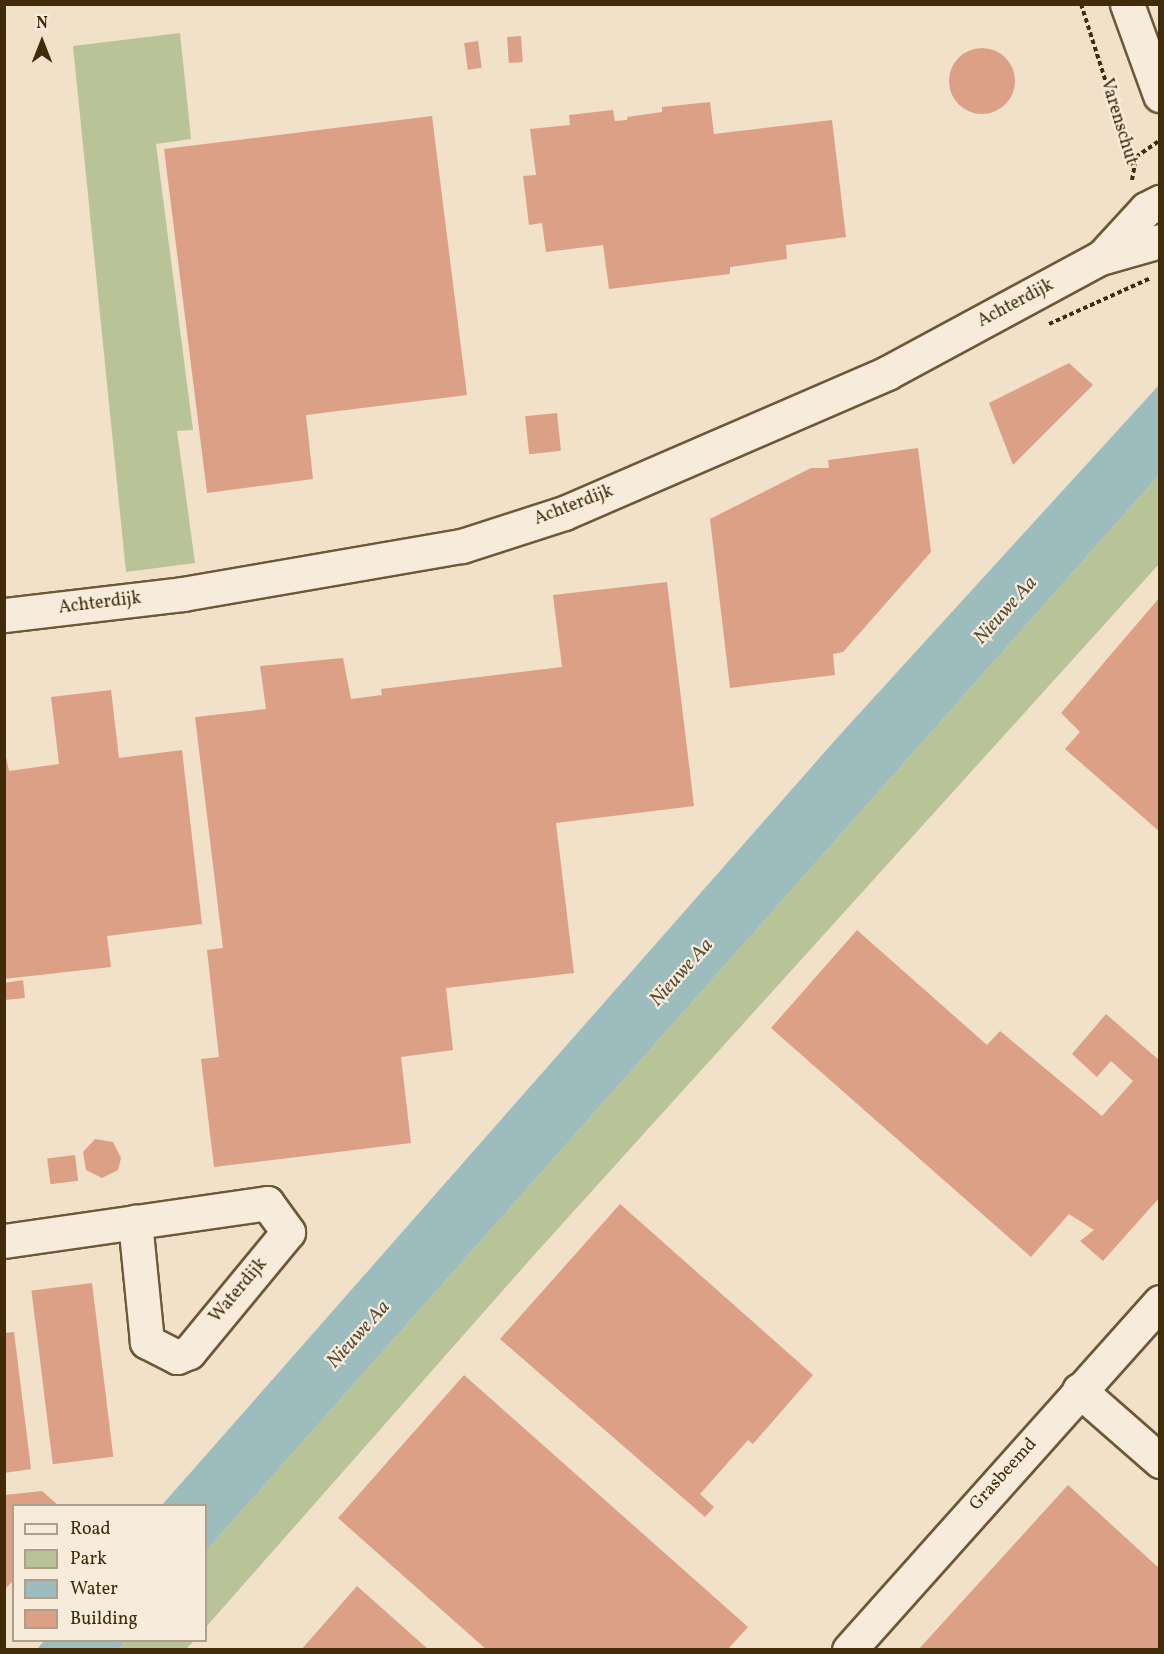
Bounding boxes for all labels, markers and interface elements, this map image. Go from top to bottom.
north arrow [12,12,72,72]
text: N [36,13,48,35]
street label: Varenschut [1095,76,1141,168]
street label: Achterdijk [974,275,1058,333]
street label: Achterdijk [531,481,617,531]
water label: Nieuwe Aa [969,572,1043,650]
street label: Achterdijk [57,588,143,620]
water label: Nieuwe Aa [645,934,719,1012]
street label: Waterdijk [206,1254,272,1328]
water label: Nieuwe Aa [322,1296,396,1374]
street label: Grasbeemd [966,1434,1042,1516]
legend [12,1504,207,1642]
text: Road [70,1517,111,1542]
text: Park [70,1547,107,1572]
text: Water [70,1577,118,1602]
text: Building [70,1607,138,1632]

